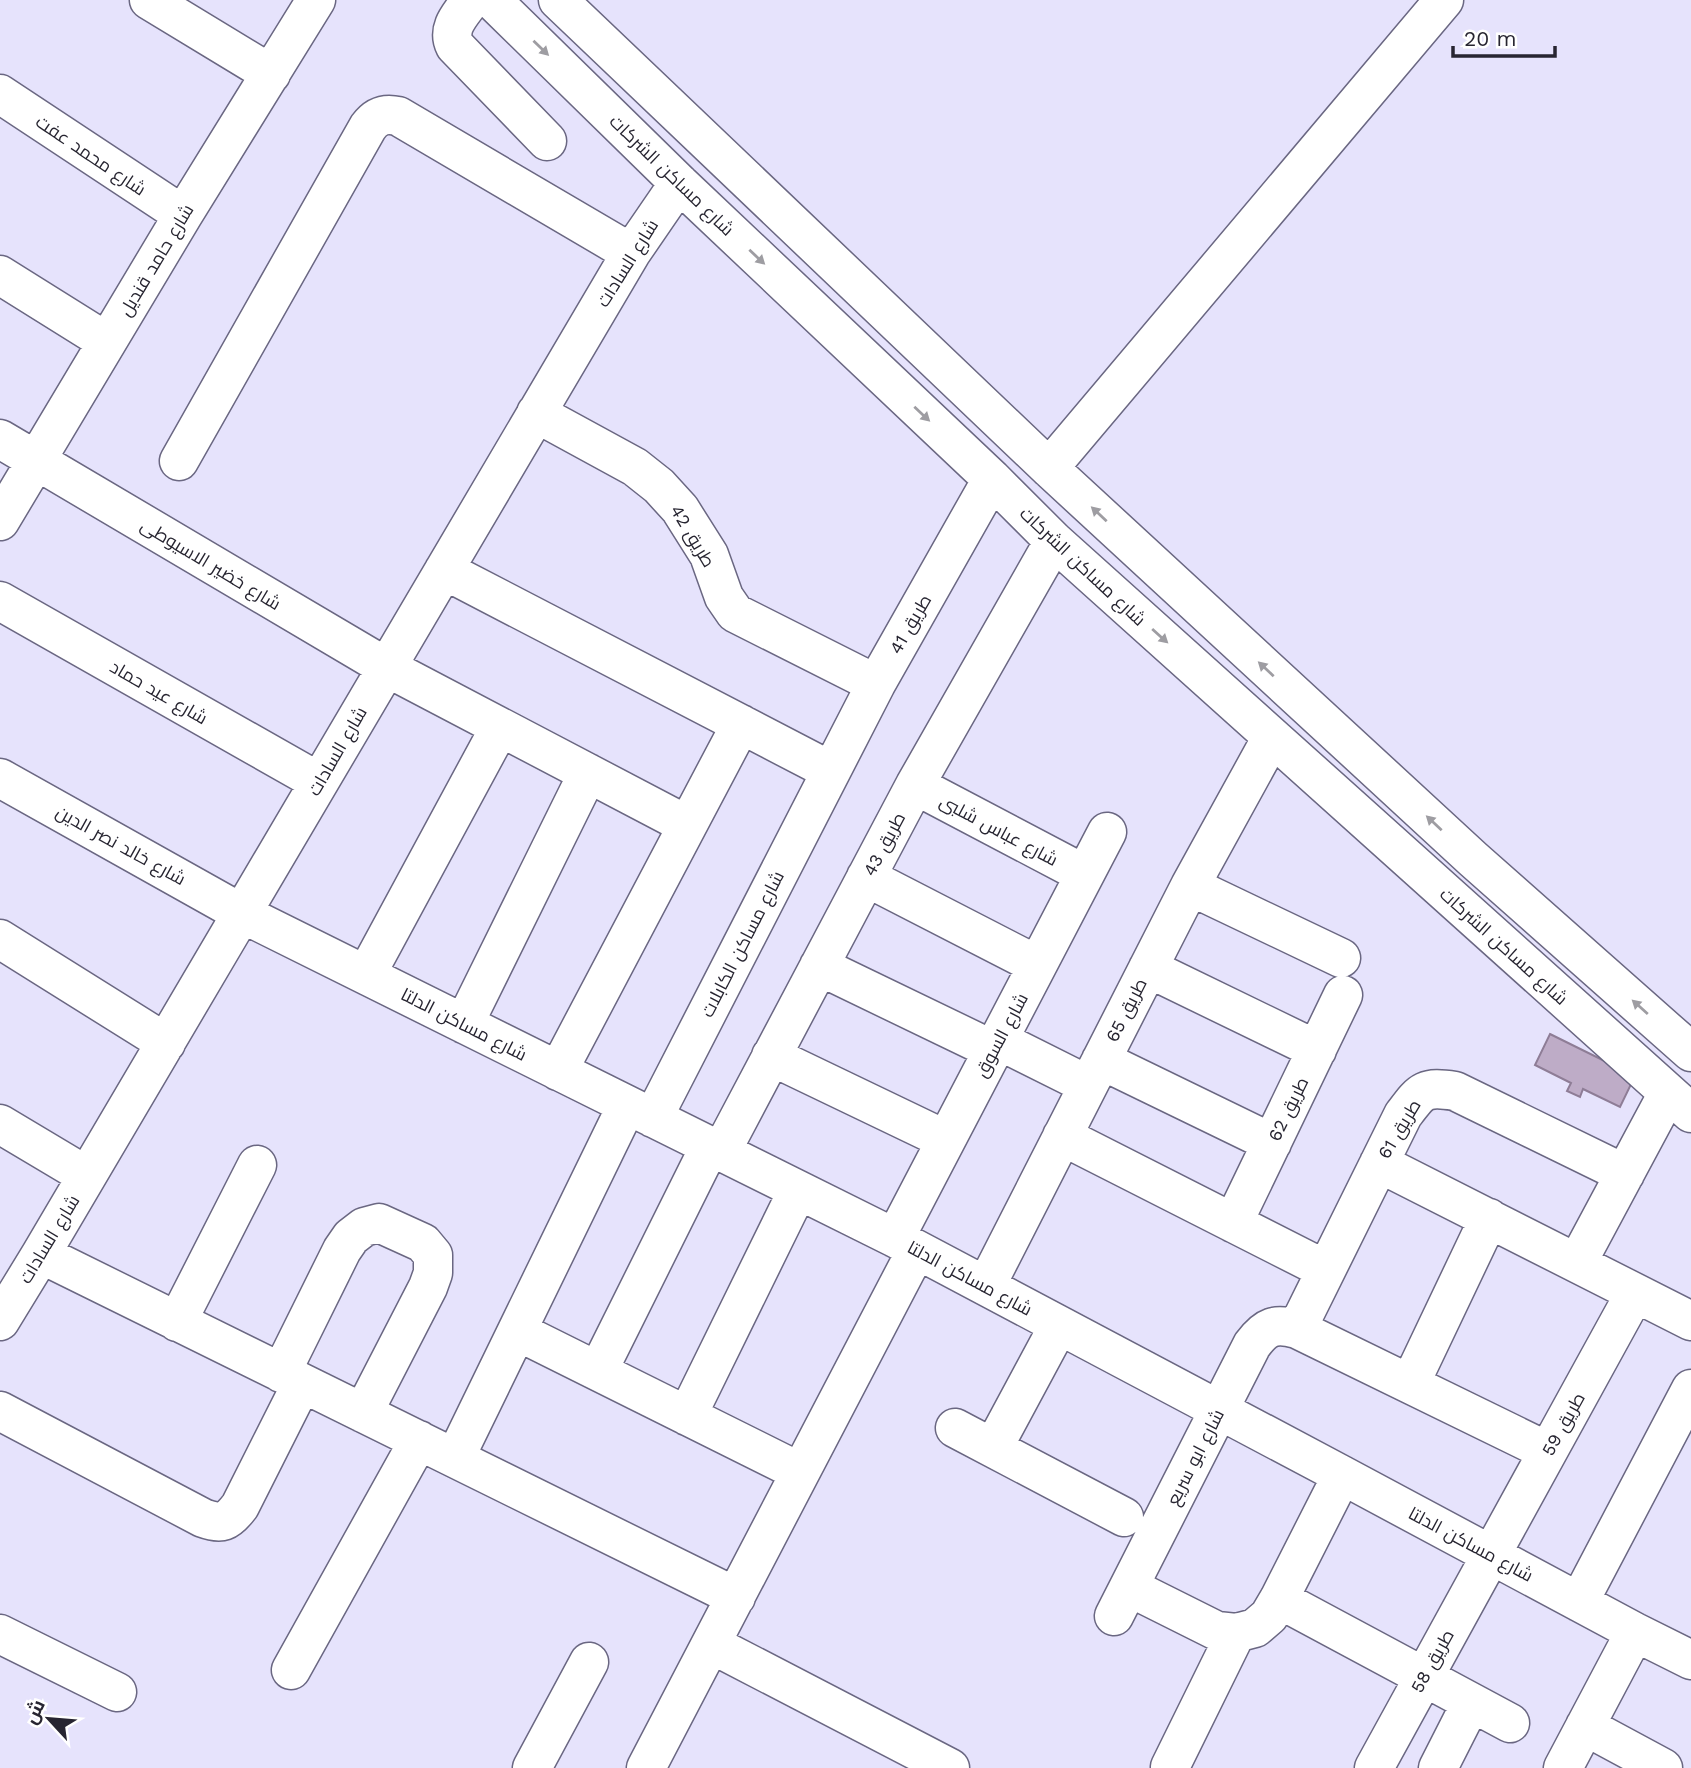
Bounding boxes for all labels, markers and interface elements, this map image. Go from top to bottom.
scale bar [1453,14,1554,58]
text: 20 m [1464,26,1516,51]
one-way arrow [532,39,549,55]
street label: شارع محمد عفت [31,110,150,201]
street label: شارع مساكن الشركات [604,110,738,241]
street label: شارع حامد قنديل [114,200,199,321]
street label: شارع السادات [592,215,664,312]
one-way arrow [748,249,765,265]
one-way arrow [913,405,930,421]
street label: طريق 42 [665,501,720,572]
street label: شارع مساكن الشركات [1014,502,1150,631]
one-way arrow [1091,507,1108,523]
street label: شارع خضير الاسيوطى [136,514,285,616]
street label: طريق 41 [885,591,937,658]
one-way arrow [1151,628,1169,644]
street label: شارع عيد حماد [106,656,211,730]
one-way arrow [1258,661,1275,677]
street label: شارع السادات [303,703,373,800]
street label: شارع عباس شلبى [935,790,1062,872]
street label: شارع خالد نصر الدين [52,801,189,891]
street label: طريق 43 [859,809,911,880]
one-way arrow [1425,815,1443,831]
street label: شارع مساكن الكابلات [696,867,790,1022]
street label: شارع مساكن الشركات [1435,883,1572,1010]
street label: طريق 65 [1101,975,1153,1046]
street label: شارع مساكن الدلتا [397,983,530,1067]
street label: شارع السوق [970,989,1034,1082]
one-way arrow [1631,999,1649,1015]
street label: طريق 62 [1263,1074,1314,1145]
street label: طريق 61 [1373,1096,1427,1163]
street label: شارع السادات [14,1191,85,1288]
street label: شارع مساكن الدلتا [903,1236,1036,1322]
street label: طريق 59 [1537,1389,1591,1460]
street label: شارع ابو سريع [1162,1406,1230,1509]
street label: شارع مساكن الدلتا [1404,1502,1537,1588]
street label: طريق 58 [1406,1626,1460,1697]
north arrow [14,1684,84,1754]
text: ش [18,1696,50,1728]

